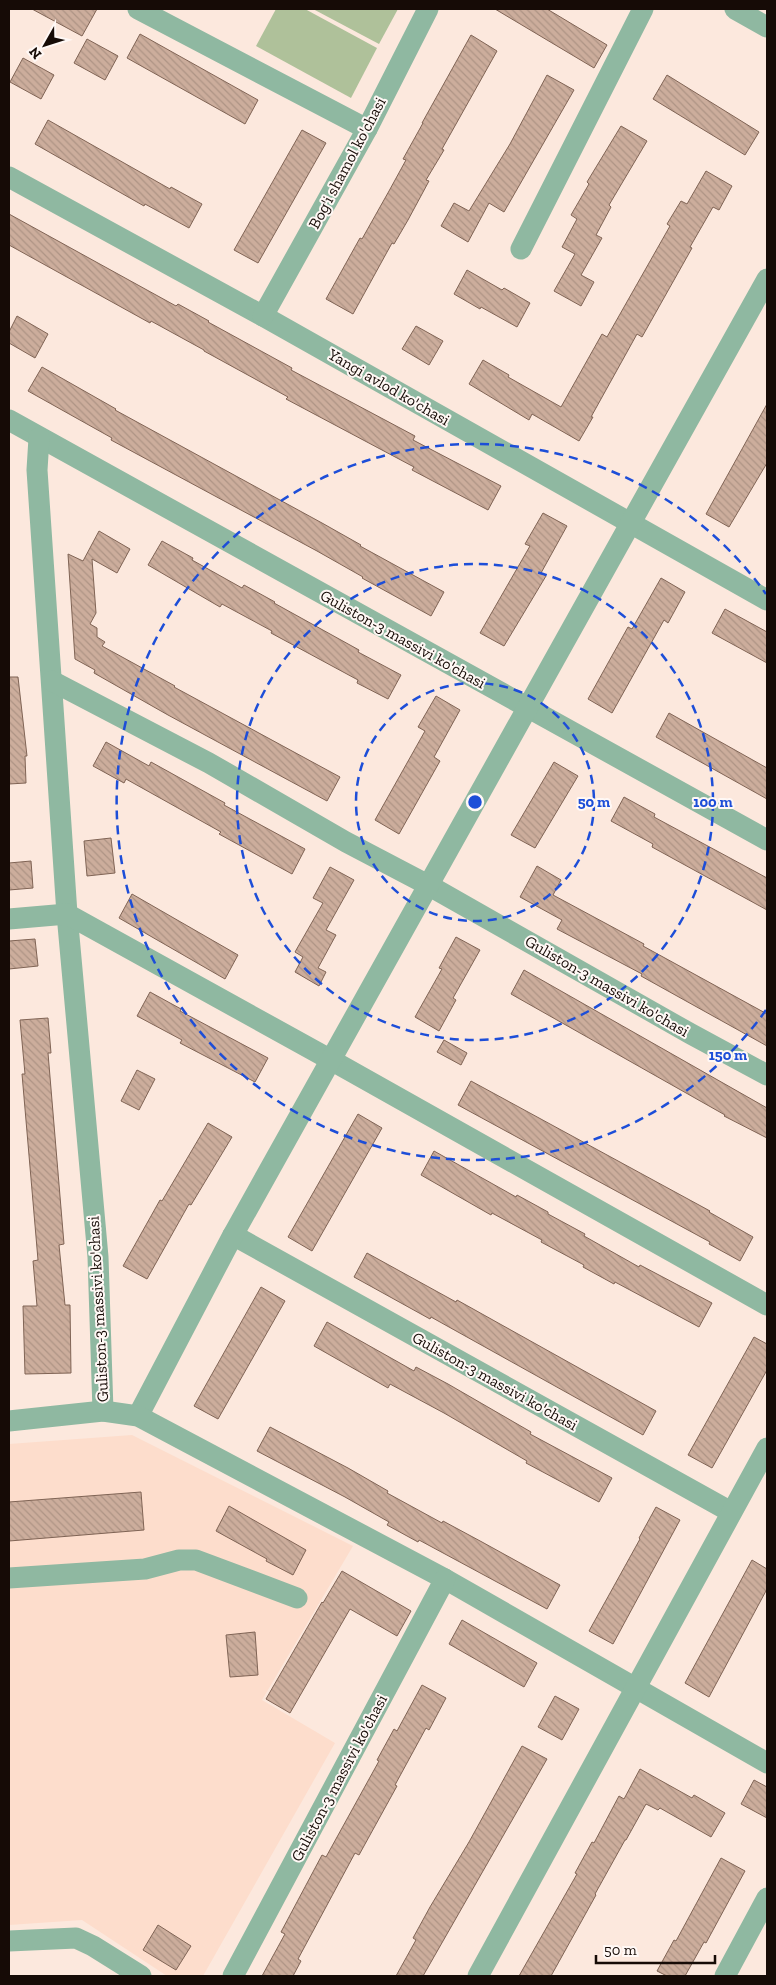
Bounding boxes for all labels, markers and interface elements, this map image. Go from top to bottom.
north arrow [20,20,70,70]
text: N [25,43,45,62]
street label: Bog'i shamol ko'chasi [304,94,390,232]
street label: Yangi avlod ko'chasi [324,344,454,430]
street label: Guliston-3 massivi ko'chasi [317,586,489,693]
centre of rings [466,793,484,811]
text: 50 m [578,793,610,811]
text: 100 m [693,793,733,811]
street label: Guliston-3 massivi ko'chasi [522,931,693,1041]
text: 150 m [709,1046,747,1064]
street label: Guliston-3 massivi ko'chasi [84,1215,112,1402]
street label: Guliston-3 massivi ko'chasi [409,1328,581,1435]
street label: Guliston-3 massivi ko'chasi [287,1691,391,1865]
scale bar [596,1932,715,1964]
text: 50 m [604,1941,637,1959]

